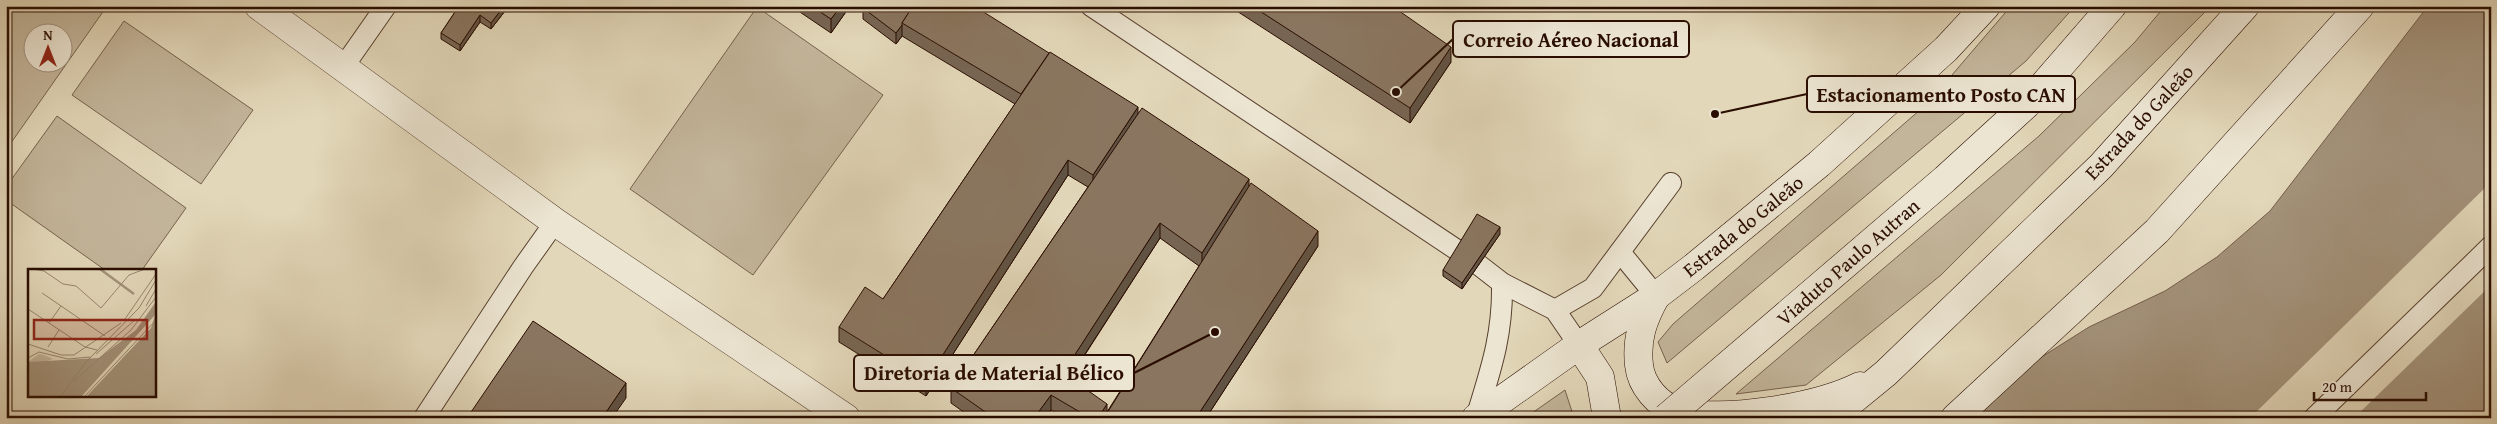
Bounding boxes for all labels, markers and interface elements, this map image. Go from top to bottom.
callout: Correio Aéreo Nacional [1453,21,1689,57]
north arrow [22,22,72,72]
text: Correio Aéreo Nacional [1463,24,1679,55]
text: N [43,25,53,45]
street label: Estrada do Galeão [2077,58,2200,186]
callout: Estacionamento Posto CAN [1807,76,2075,112]
text: Estacionamento Posto CAN [1817,79,2065,110]
street label: Estrada do Galeão [1676,168,1809,284]
street label: Viaduto Paulo Autran [1770,191,1926,332]
inset map [28,269,155,396]
callout: Diretoria de Material Bélico [854,355,1134,391]
text: Diretoria de Material Bélico [864,357,1124,388]
scale bar [2314,369,2427,401]
text: 20 m [2322,376,2353,397]

